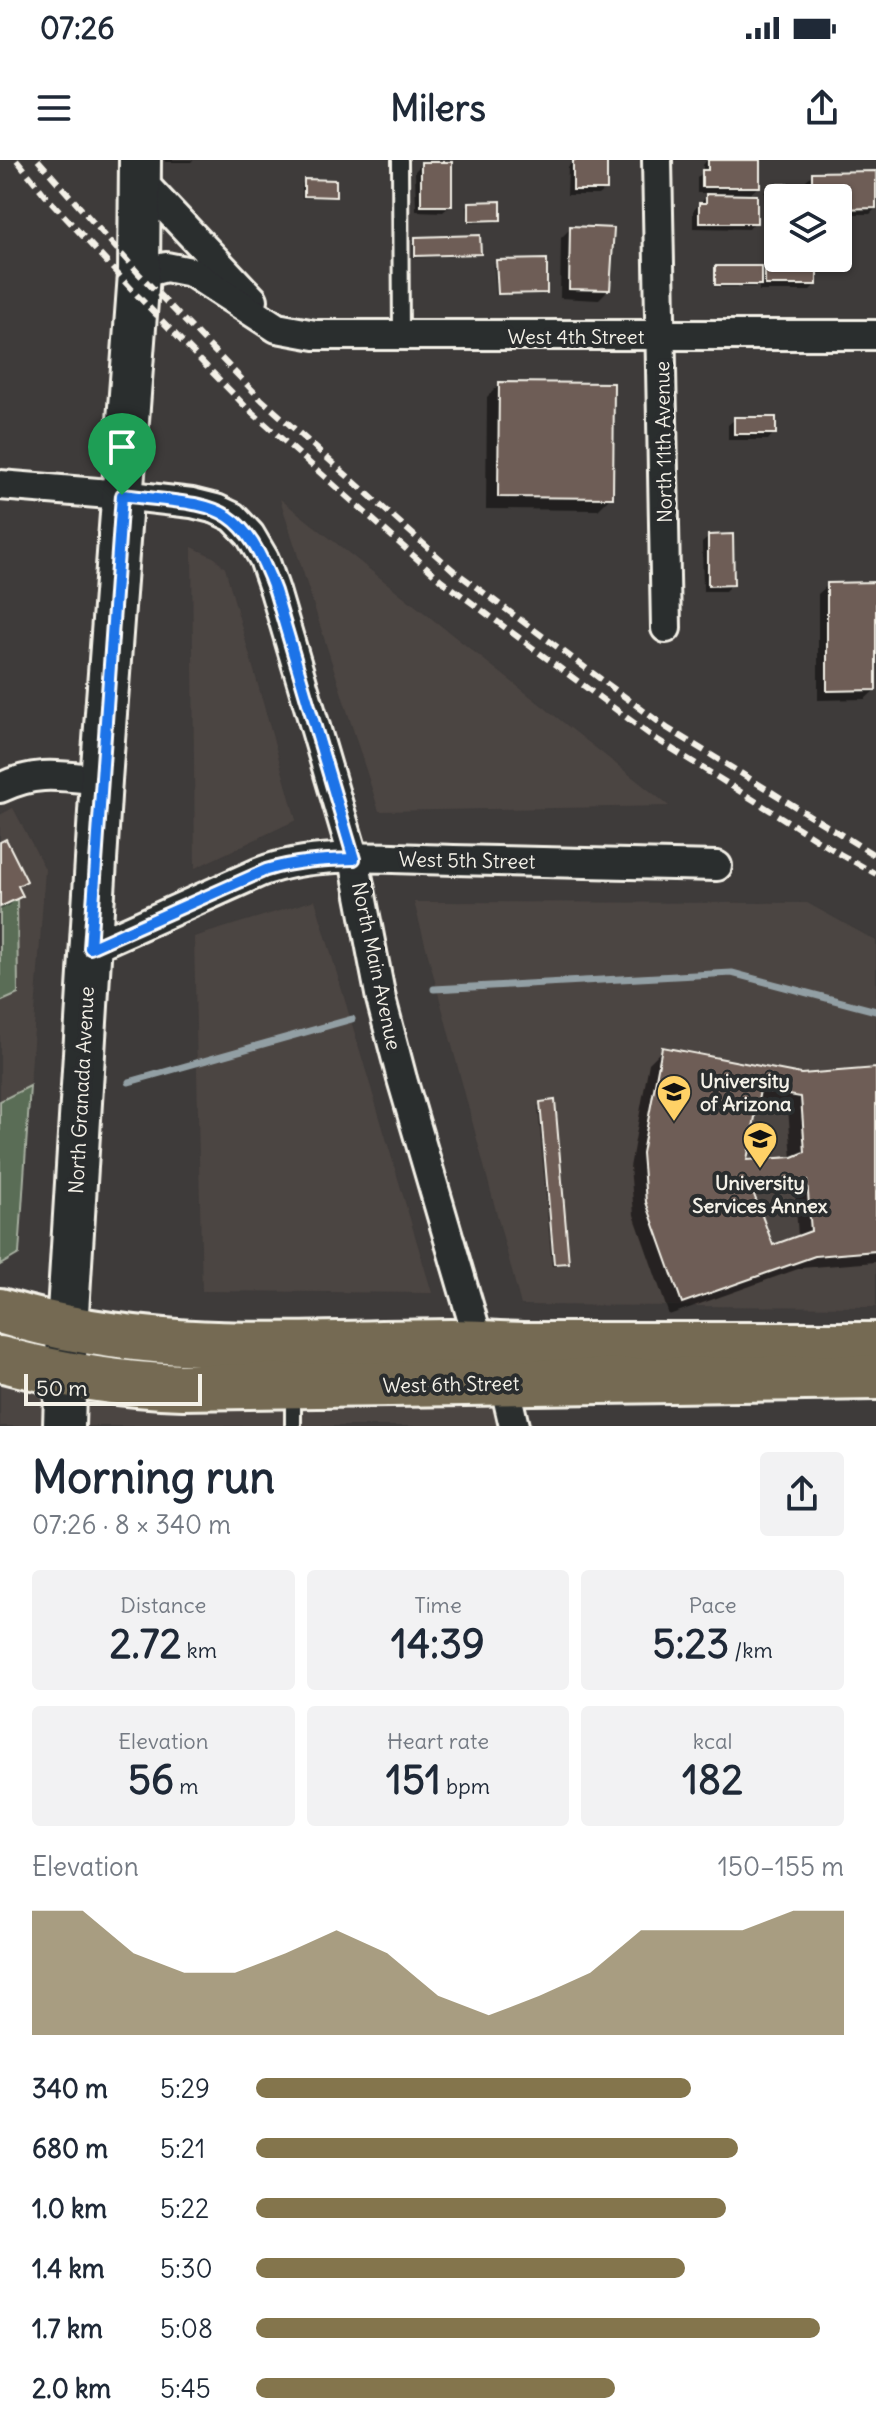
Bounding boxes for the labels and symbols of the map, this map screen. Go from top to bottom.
street label: West 4th Street [508,324,645,349]
street label: North 11th Avenue [649,361,677,523]
pin [88,413,156,495]
street label: West 5th Street [398,846,536,874]
street label: North Main Avenue [347,880,407,1052]
street label: North Granada Avenue [63,986,99,1194]
place label: University of Arizona [700,1068,792,1116]
school or university icon: University of Arizona [655,1073,693,1123]
school or university icon: University Services Annex [741,1120,779,1170]
place label: University Services Annex [692,1170,828,1218]
scale bar [24,1370,202,1406]
street label: West 6th Street [382,1370,520,1398]

